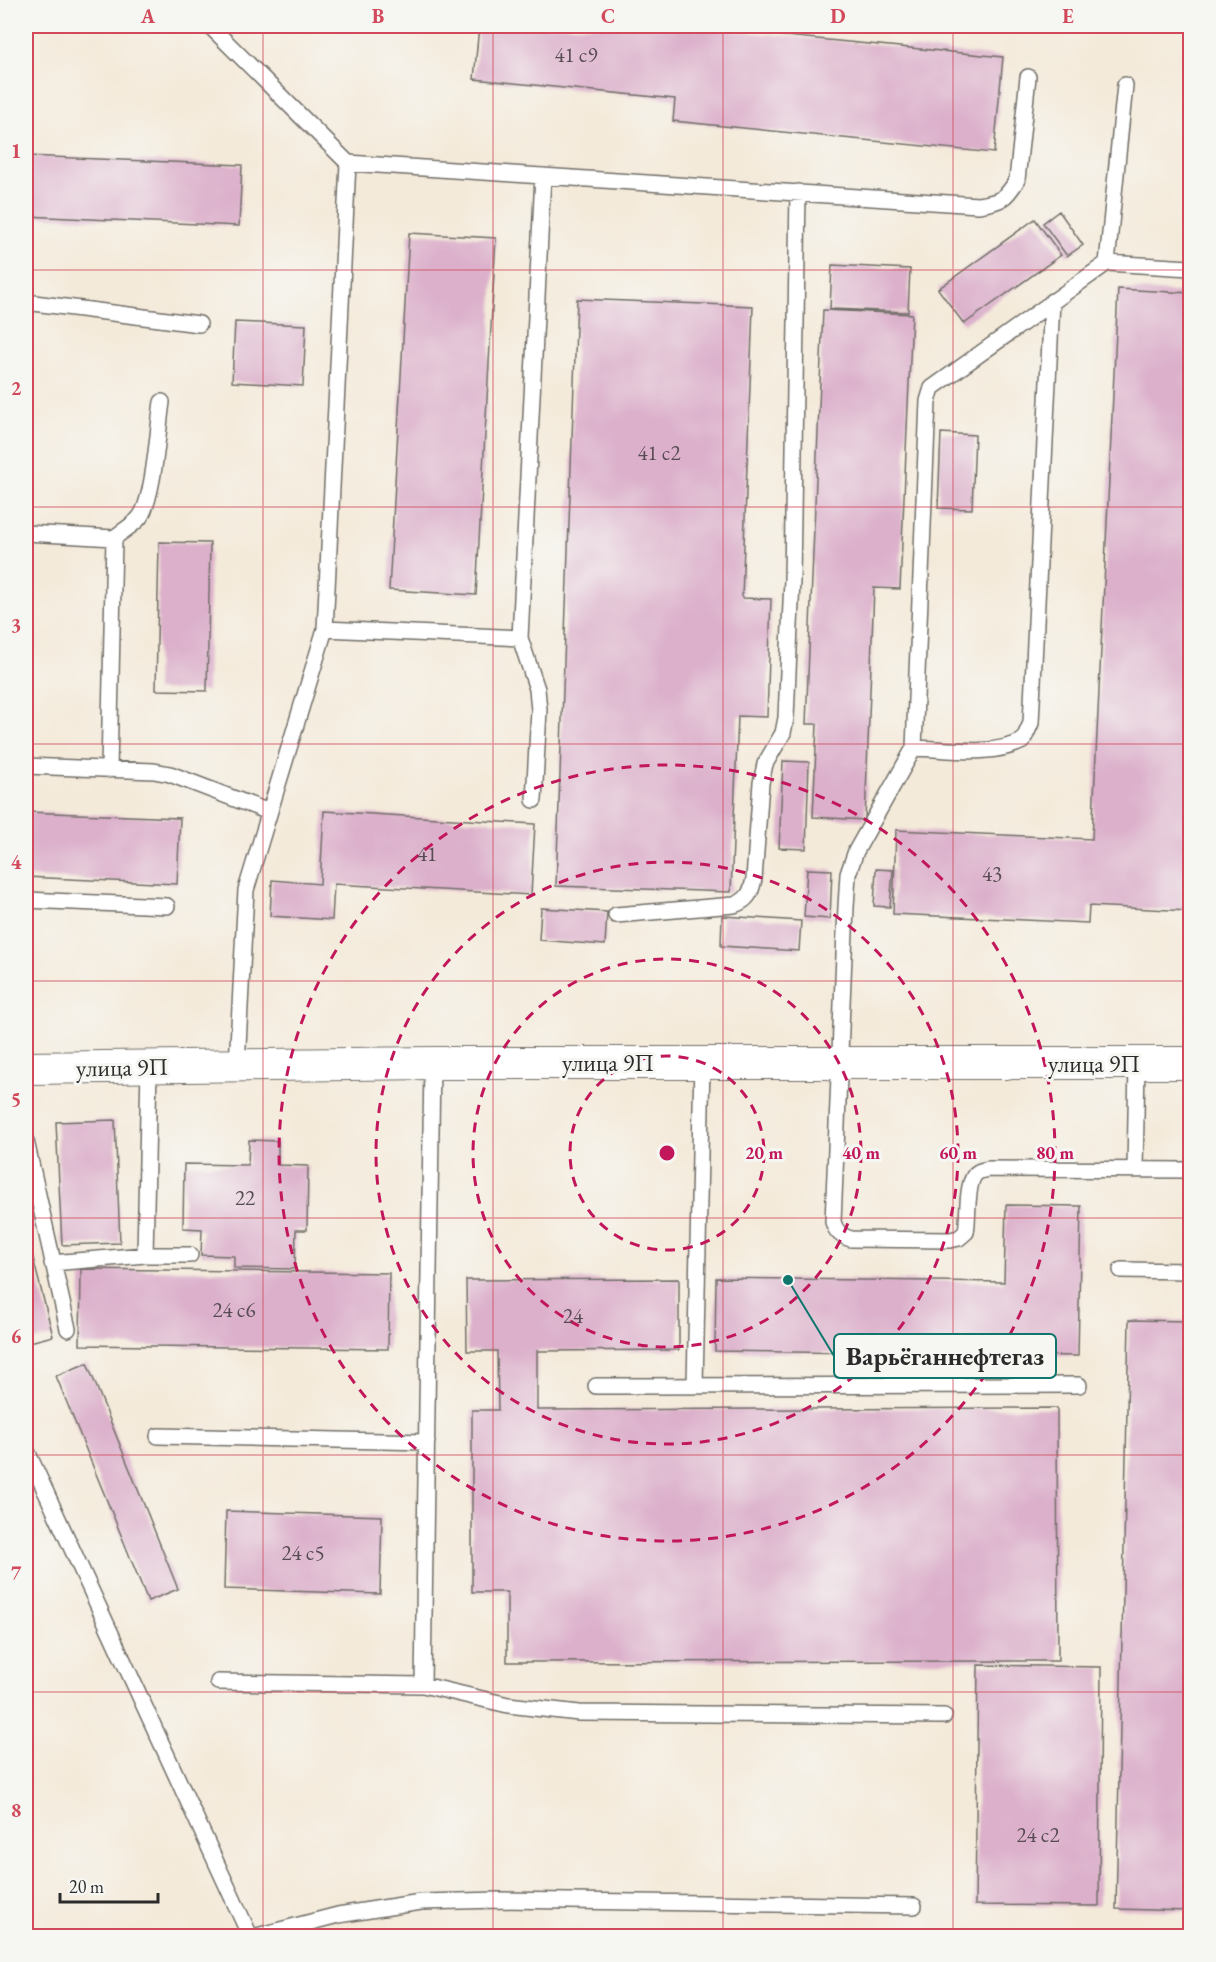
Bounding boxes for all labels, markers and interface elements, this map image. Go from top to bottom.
text: A [140,3,156,29]
text: B [372,3,384,29]
text: C [601,3,615,29]
text: D [830,3,846,29]
text: E [1062,3,1074,29]
house number: 41 с9 [555,41,598,68]
text: 1 [11,138,21,164]
text: 2 [11,375,22,401]
house number: 41 с2 [638,439,681,466]
text: 3 [11,612,21,638]
house number: 41 [417,840,437,867]
text: 4 [11,849,22,875]
house number: 43 [982,860,1002,887]
street label: улица 9П [562,1047,654,1078]
street label: улица 9П [1048,1048,1140,1079]
street label: улица 9П [76,1051,168,1083]
text: 5 [11,1086,21,1112]
text: 20 m [745,1141,783,1164]
text: 40 m [842,1141,880,1164]
text: 60 m [939,1141,977,1164]
text: 80 m [1036,1141,1074,1164]
centre of rings [657,1143,677,1163]
house number: 22 [235,1184,255,1211]
house number: 24 с6 [213,1296,256,1323]
house number: 24 [563,1302,584,1329]
text: 6 [11,1323,22,1349]
callout: Варьёганнефтегаз [834,1334,1056,1378]
text: Варьёганнефтегаз [846,1339,1044,1373]
house number: 24 с5 [282,1539,325,1566]
text: 7 [11,1560,22,1586]
text: 8 [11,1797,21,1823]
house number: 24 с2 [1017,1821,1060,1848]
scale bar [60,1866,158,1904]
text: 20 m [69,1875,104,1898]

